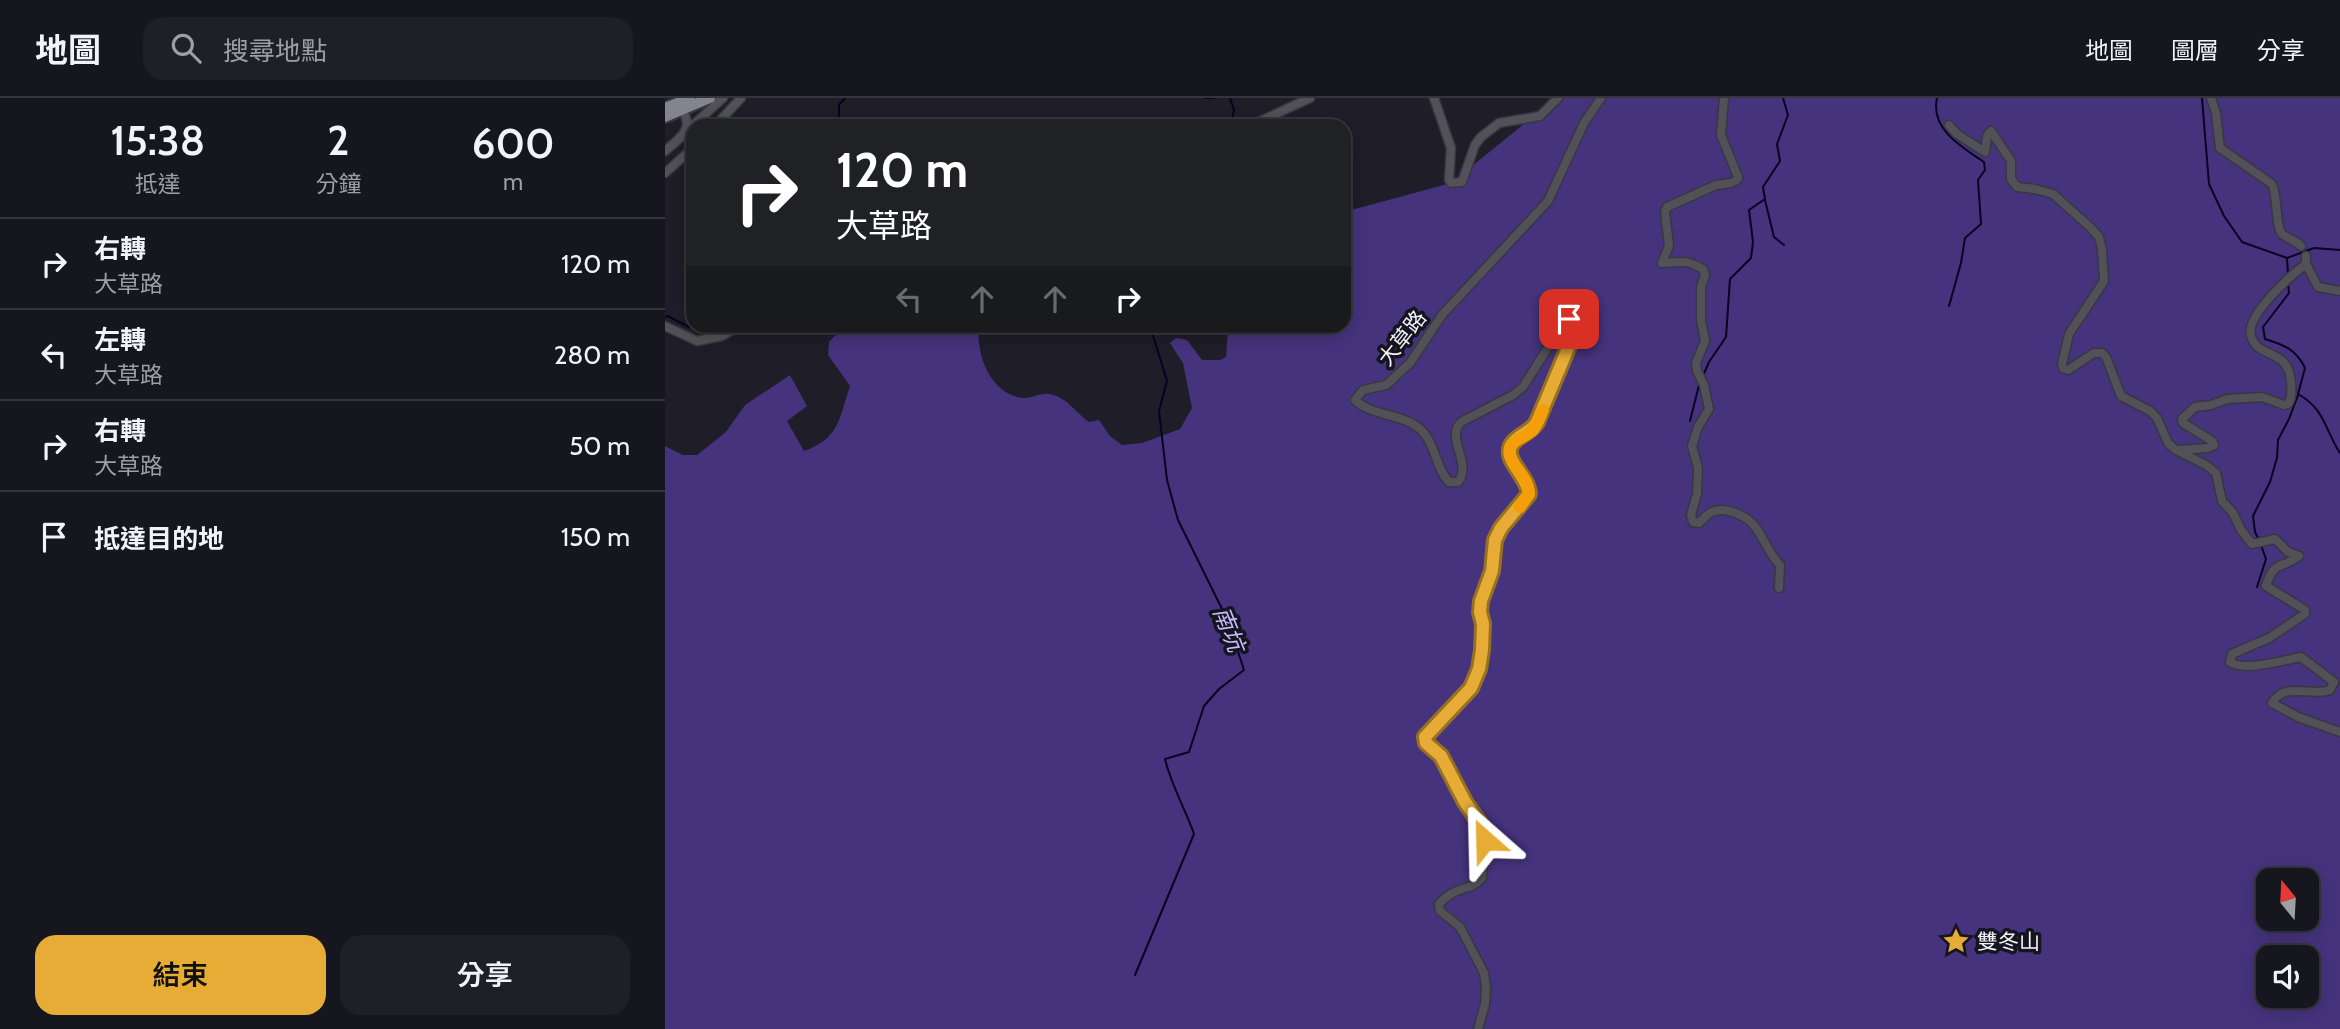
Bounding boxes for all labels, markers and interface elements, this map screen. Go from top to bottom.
search box [143,17,633,80]
icon: search [167,29,205,67]
text: 地圖 [35,30,101,70]
text: 搜尋地點 [223,35,327,67]
text: 地圖 [2085,36,2133,65]
text: 圖層 [2171,36,2219,65]
text: 分享 [2257,36,2305,65]
text: 15:38 [110,114,205,166]
text: 2 [327,114,349,166]
text: 600 [472,117,555,169]
text: 120 m [836,140,968,199]
icon: right [721,147,812,238]
text: m [503,168,523,196]
text: 抵達 [135,170,181,198]
text: 分鐘 [315,170,361,198]
text: 大草路 [836,206,932,245]
text: 右轉 [94,233,146,265]
icon: right [35,245,73,283]
text: 120 m [561,248,630,280]
text: 大草路 [94,270,163,298]
icon: left [890,280,928,318]
icon: ahead [963,280,1001,318]
icon: ahead [1036,280,1074,318]
icon: right [1109,280,1147,318]
pin [1539,289,1599,349]
icon: arrive [1550,300,1588,338]
street label: 大草路 [1373,305,1431,371]
text: 左轉 [94,324,146,356]
icon: left [35,336,73,374]
text: 280 m [554,339,630,371]
text: 大草路 [94,361,163,389]
text: 右轉 [94,415,146,447]
icon: right [35,427,73,465]
text: 50 m [569,430,630,462]
text: 大草路 [94,452,163,480]
icon: arrive [35,518,73,556]
text: 150 m [561,521,630,553]
text: 抵達目的地 [94,523,224,555]
water label: 南坑 [1207,602,1252,658]
position arrow [1448,803,1522,877]
north arrow [2256,868,2319,931]
map controls [2256,868,2319,1008]
place icon: 雙冬山 [1941,926,1971,956]
place label: 雙冬山 [1977,929,2040,954]
button: 結束 [35,935,326,1015]
button: 分享 [340,935,630,1015]
button: sound [2256,945,2319,1008]

